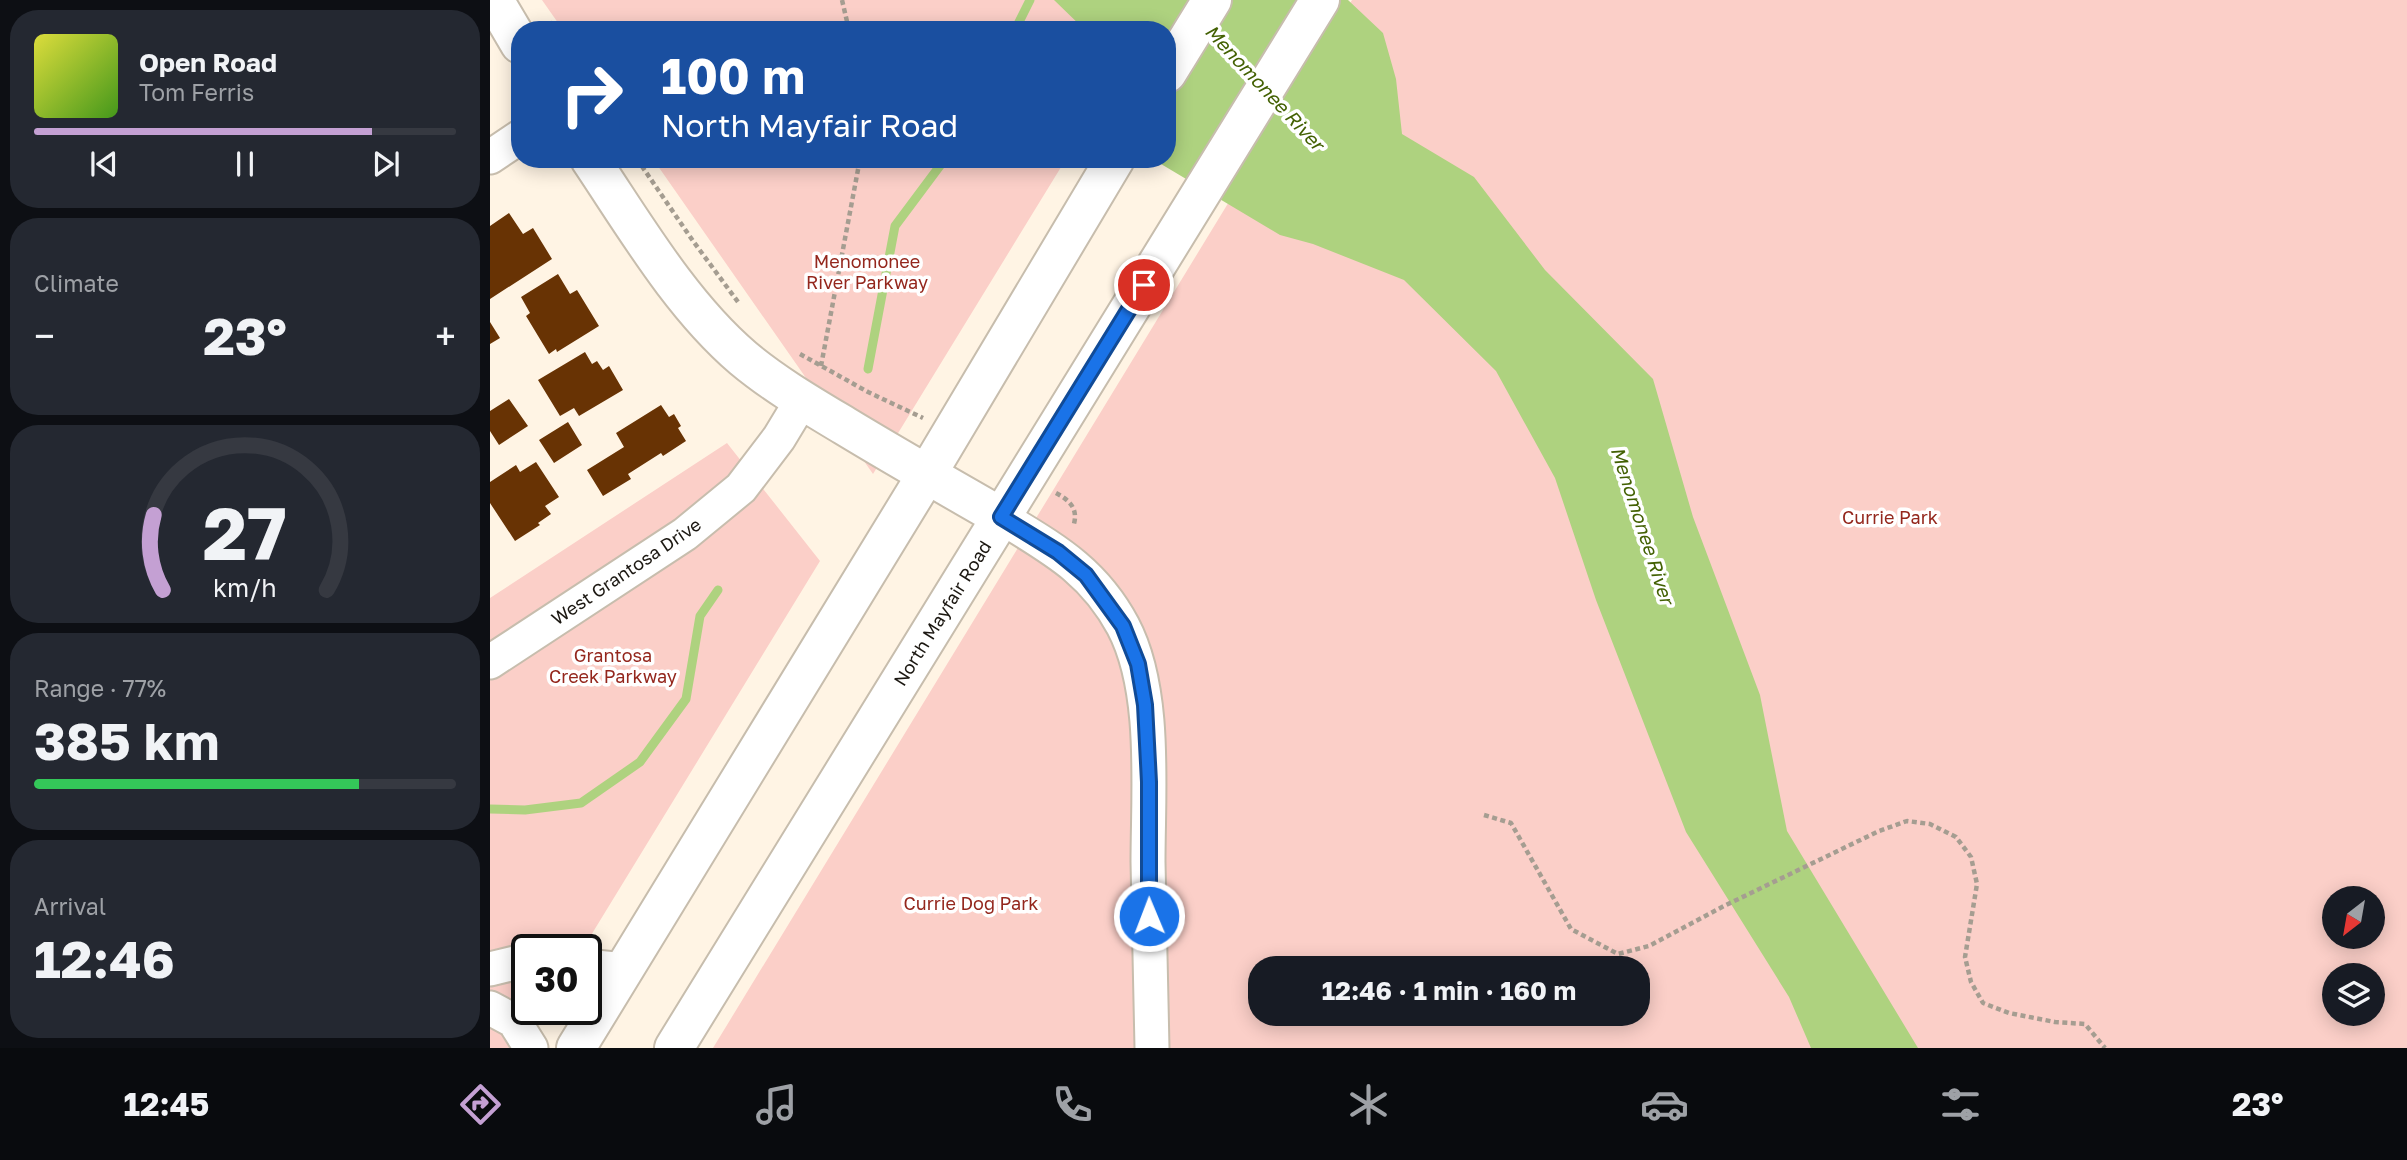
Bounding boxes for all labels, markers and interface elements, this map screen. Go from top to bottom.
water label: Menomonee River [1201,19,1331,157]
text: 100 m [661,46,805,105]
text: Open Road [139,47,277,78]
icon: right [546,49,637,140]
text: Tom Ferris [139,78,254,106]
text: North Mayfair Road [661,106,958,144]
icon: previous [85,145,123,183]
icon: pause [226,145,264,183]
icon: next [367,145,405,183]
park label: Menomonee River Parkway [806,250,928,293]
pin [1114,255,1174,315]
icon: arrive [1125,266,1163,304]
text: Climate [34,269,119,297]
text: 23° [203,304,287,366]
text: − [34,313,55,358]
text: + [435,313,456,358]
water label: Menomonee River [1607,444,1680,609]
text: 27 [203,489,287,576]
park label: Currie Park [1842,506,1938,528]
street label: West Grantosa Drive [547,513,705,629]
street label: North Mayfair Road [888,536,996,690]
text: km/h [213,572,277,603]
park label: Grantosa Creek Parkway [549,644,677,687]
text: Range · 77% [34,674,166,702]
text: 385 km [34,709,219,771]
position arrow [1112,879,1186,953]
north arrow [2322,886,2385,948]
map controls [2322,886,2385,1026]
text: Arrival [34,892,106,920]
park label: Currie Dog Park [904,892,1038,914]
text: 12:46 [34,927,175,989]
speed limit sign: 30 [511,934,602,1025]
button: layers [2322,963,2385,1026]
text: 12:46 · 1 min · 160 m [1322,975,1576,1006]
icon: directions [456,1080,505,1129]
icon: music [752,1080,801,1129]
icon: phone [1048,1080,1097,1129]
icon: climate [1344,1080,1393,1129]
icon: car [1640,1080,1689,1129]
icon: filters [1936,1080,1985,1129]
text: 12:45 [123,1085,209,1123]
text: 23° [2232,1085,2283,1123]

